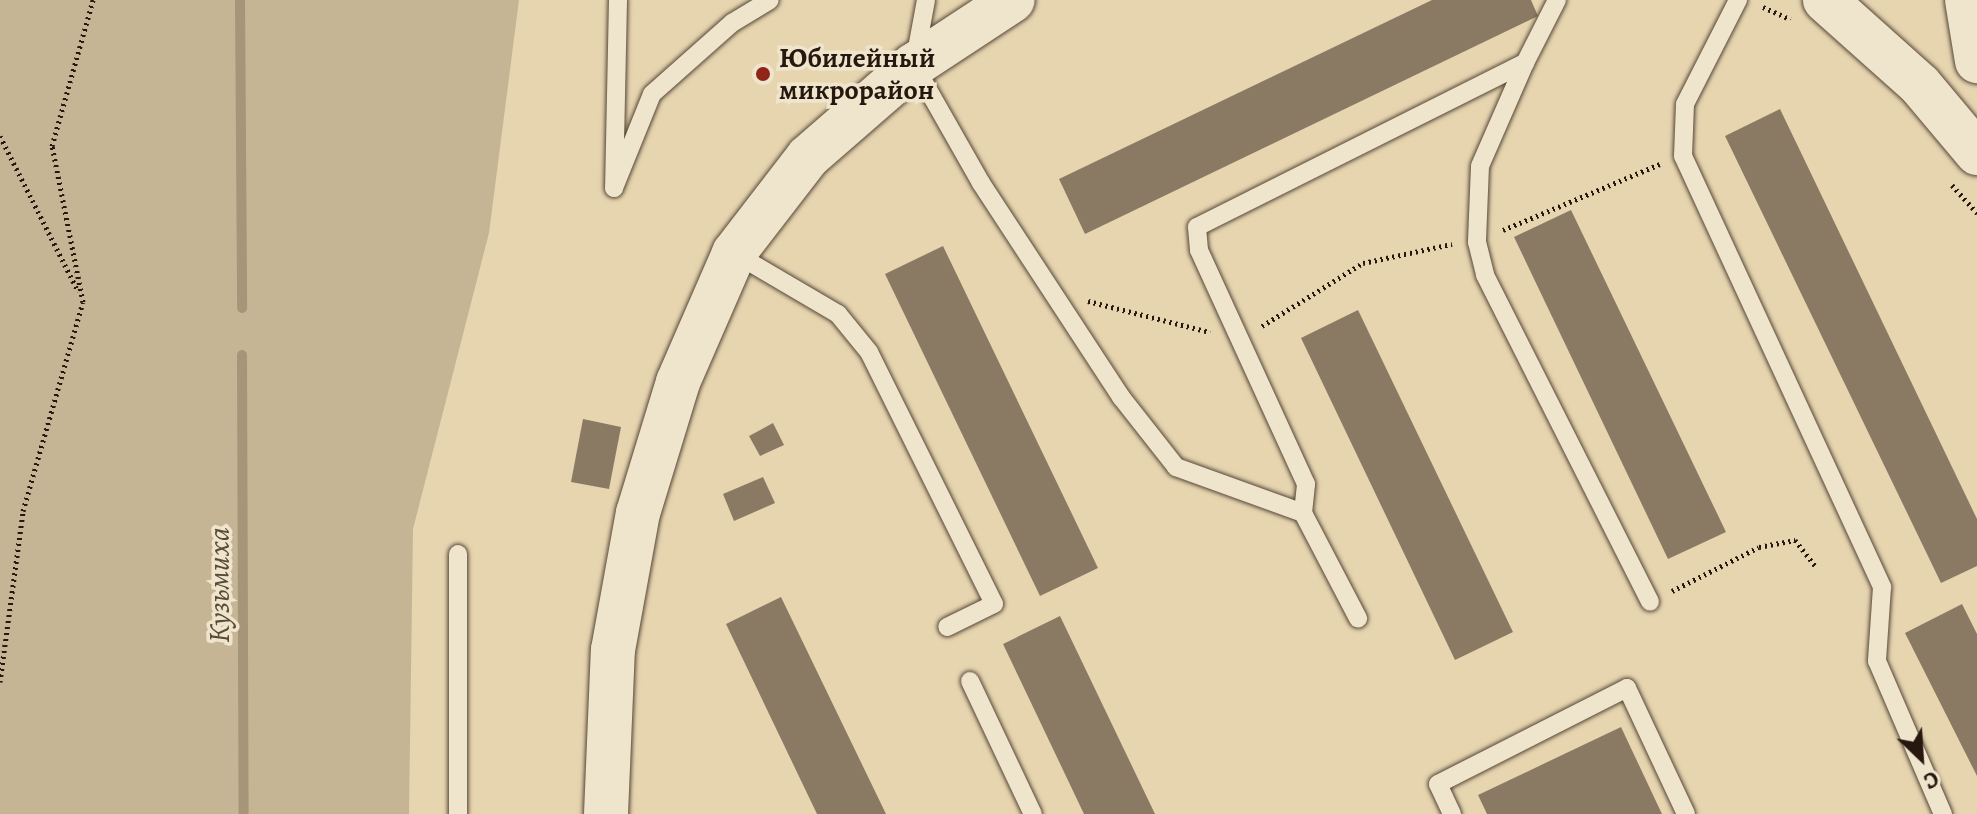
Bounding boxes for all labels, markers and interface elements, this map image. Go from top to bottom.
place label: Юбилейный микрорайон [779,41,935,107]
marker: Юбилейный микрорайон [754,65,772,83]
water label: Кузьмиха [201,527,237,643]
north arrow [1881,718,1961,798]
text: С [1919,763,1944,796]

